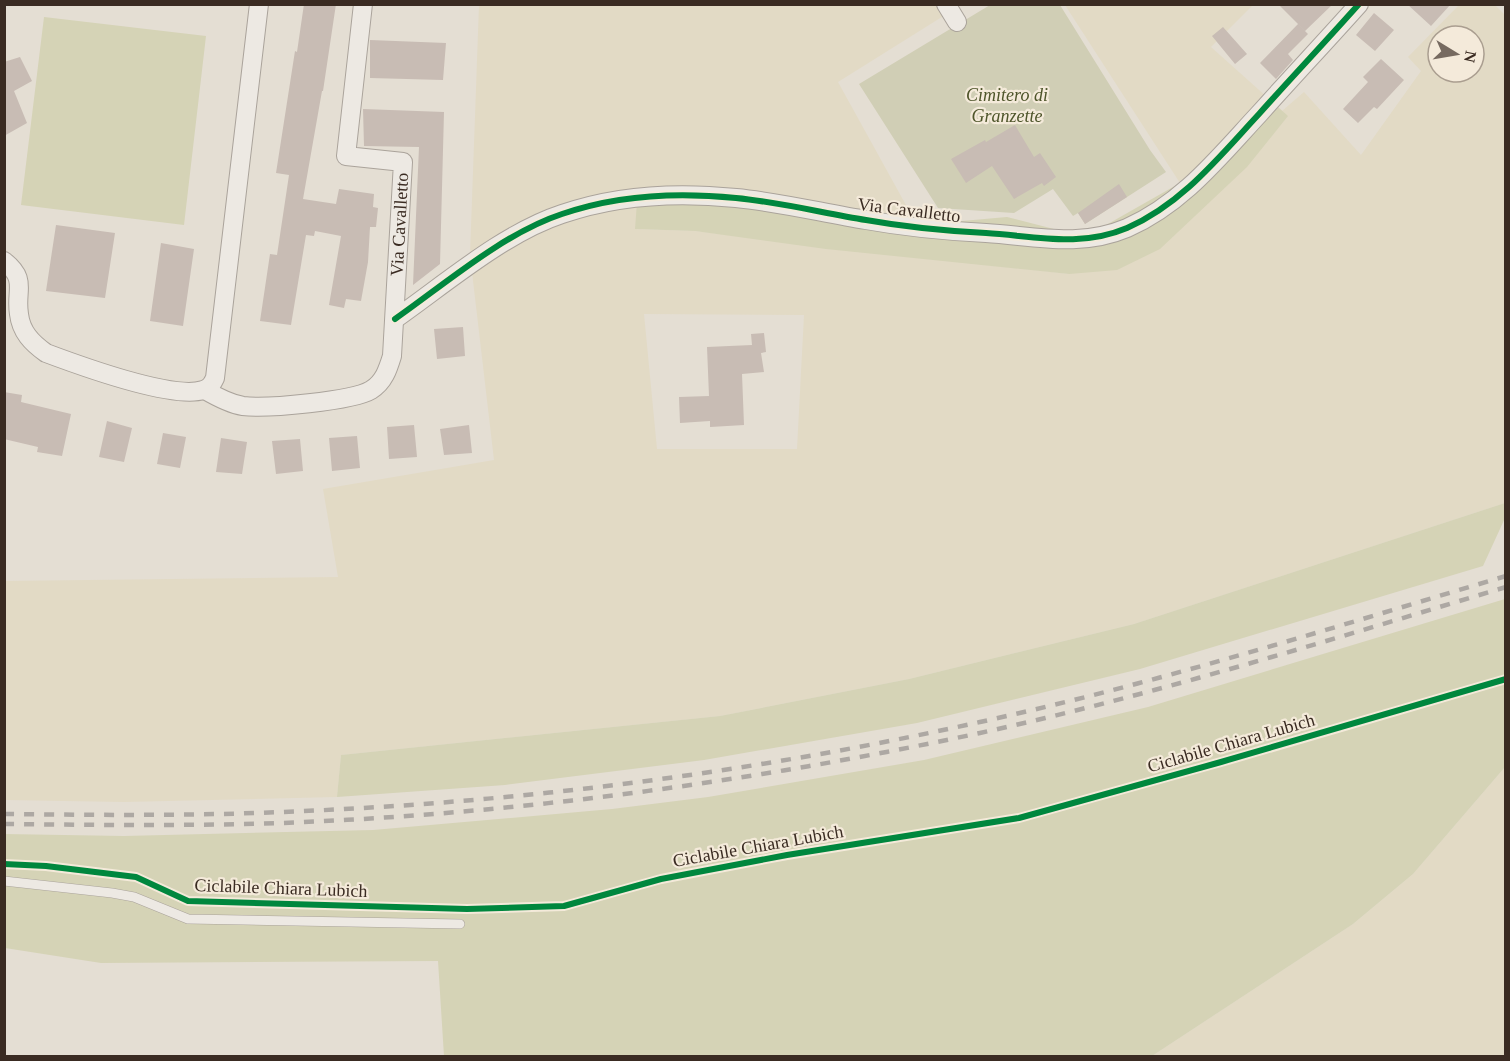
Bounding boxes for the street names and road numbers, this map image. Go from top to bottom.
street label: Via Cavalletto [387,172,412,277]
street label: Via Cavalletto [856,194,962,226]
street label: Ciclabile Chiara Lubich [1145,710,1317,776]
street label: Ciclabile Chiara Lubich [671,821,845,871]
street label: Ciclabile Chiara Lubich [194,875,368,901]

